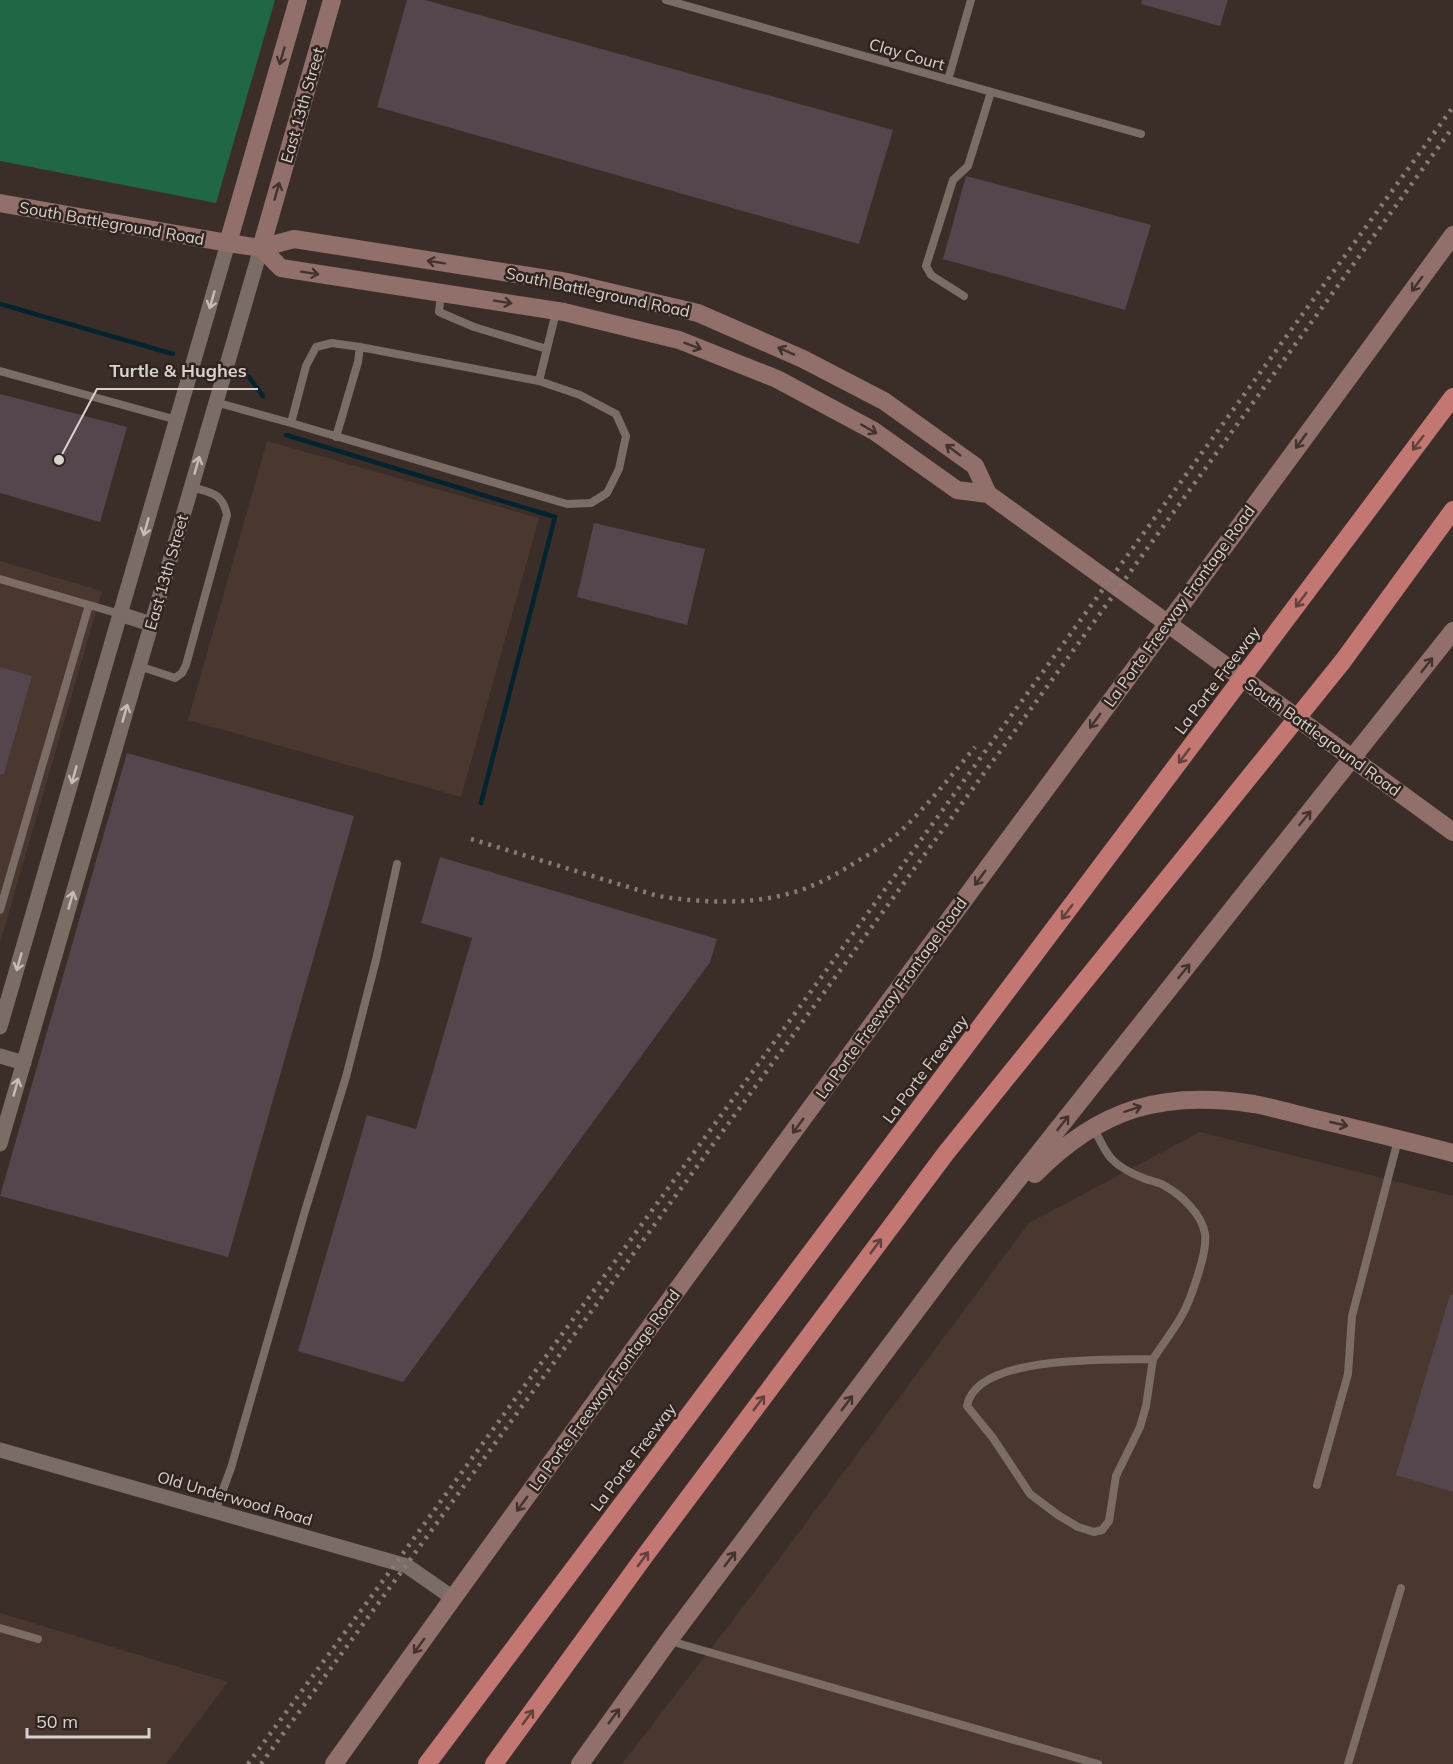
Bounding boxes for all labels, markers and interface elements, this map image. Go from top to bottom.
street label: Clay Court [867,34,947,74]
street label: East 13th Street [276,45,328,165]
one-way arrow [276,46,287,65]
one-way arrow [272,182,283,201]
street label: South Battleground Road [18,197,206,249]
one-way arrow [426,256,446,267]
street label: South Battleground Road [504,263,692,321]
one-way arrow [300,267,320,278]
one-way arrow [1410,276,1423,292]
one-way arrow [206,290,217,309]
one-way arrow [492,297,512,308]
one-way arrow [683,341,701,352]
one-way arrow [777,345,795,356]
callout: Turtle & Hughes [97,353,258,389]
text: Turtle & Hughes [109,359,247,382]
one-way arrow [860,423,877,435]
one-way arrow [1295,433,1307,449]
one-way arrow [1412,435,1424,451]
one-way arrow [945,444,961,456]
one-way arrow [192,456,203,475]
street label: La Porte Freeway Frontage Road [1099,502,1259,710]
street label: East 13th Street [140,512,192,632]
one-way arrow [140,517,151,536]
one-way arrow [1295,591,1308,607]
street label: La Porte Freeway [1170,622,1264,738]
one-way arrow [1420,657,1433,673]
street label: South Battleground Road [1241,674,1405,800]
one-way arrow [120,704,131,723]
one-way arrow [1089,712,1101,728]
one-way arrow [1178,747,1191,763]
one-way arrow [67,765,79,784]
one-way arrow [1299,810,1312,826]
one-way arrow [973,869,986,885]
one-way arrow [66,891,77,910]
street label: La Porte Freeway Frontage Road [811,894,971,1102]
one-way arrow [1061,903,1073,919]
one-way arrow [13,952,24,971]
one-way arrow [1177,963,1190,979]
street label: La Porte Freeway [878,1011,972,1127]
one-way arrow [11,1078,22,1097]
one-way arrow [1124,1103,1143,1114]
one-way arrow [1056,1115,1069,1131]
one-way arrow [791,1117,804,1133]
one-way arrow [1329,1119,1348,1131]
one-way arrow [870,1239,882,1255]
street label: La Porte Freeway Frontage Road [524,1286,684,1494]
one-way arrow [753,1395,766,1411]
one-way arrow [841,1396,853,1412]
street label: La Porte Freeway [586,1399,680,1515]
street label: Old Underwood Road [155,1466,315,1530]
one-way arrow [515,1495,528,1511]
one-way arrow [636,1551,649,1567]
one-way arrow [723,1552,736,1568]
one-way arrow [413,1637,425,1653]
scale bar [27,1701,148,1739]
one-way arrow [522,1709,534,1725]
one-way arrow [608,1709,620,1725]
text: 50 m [36,1710,78,1733]

